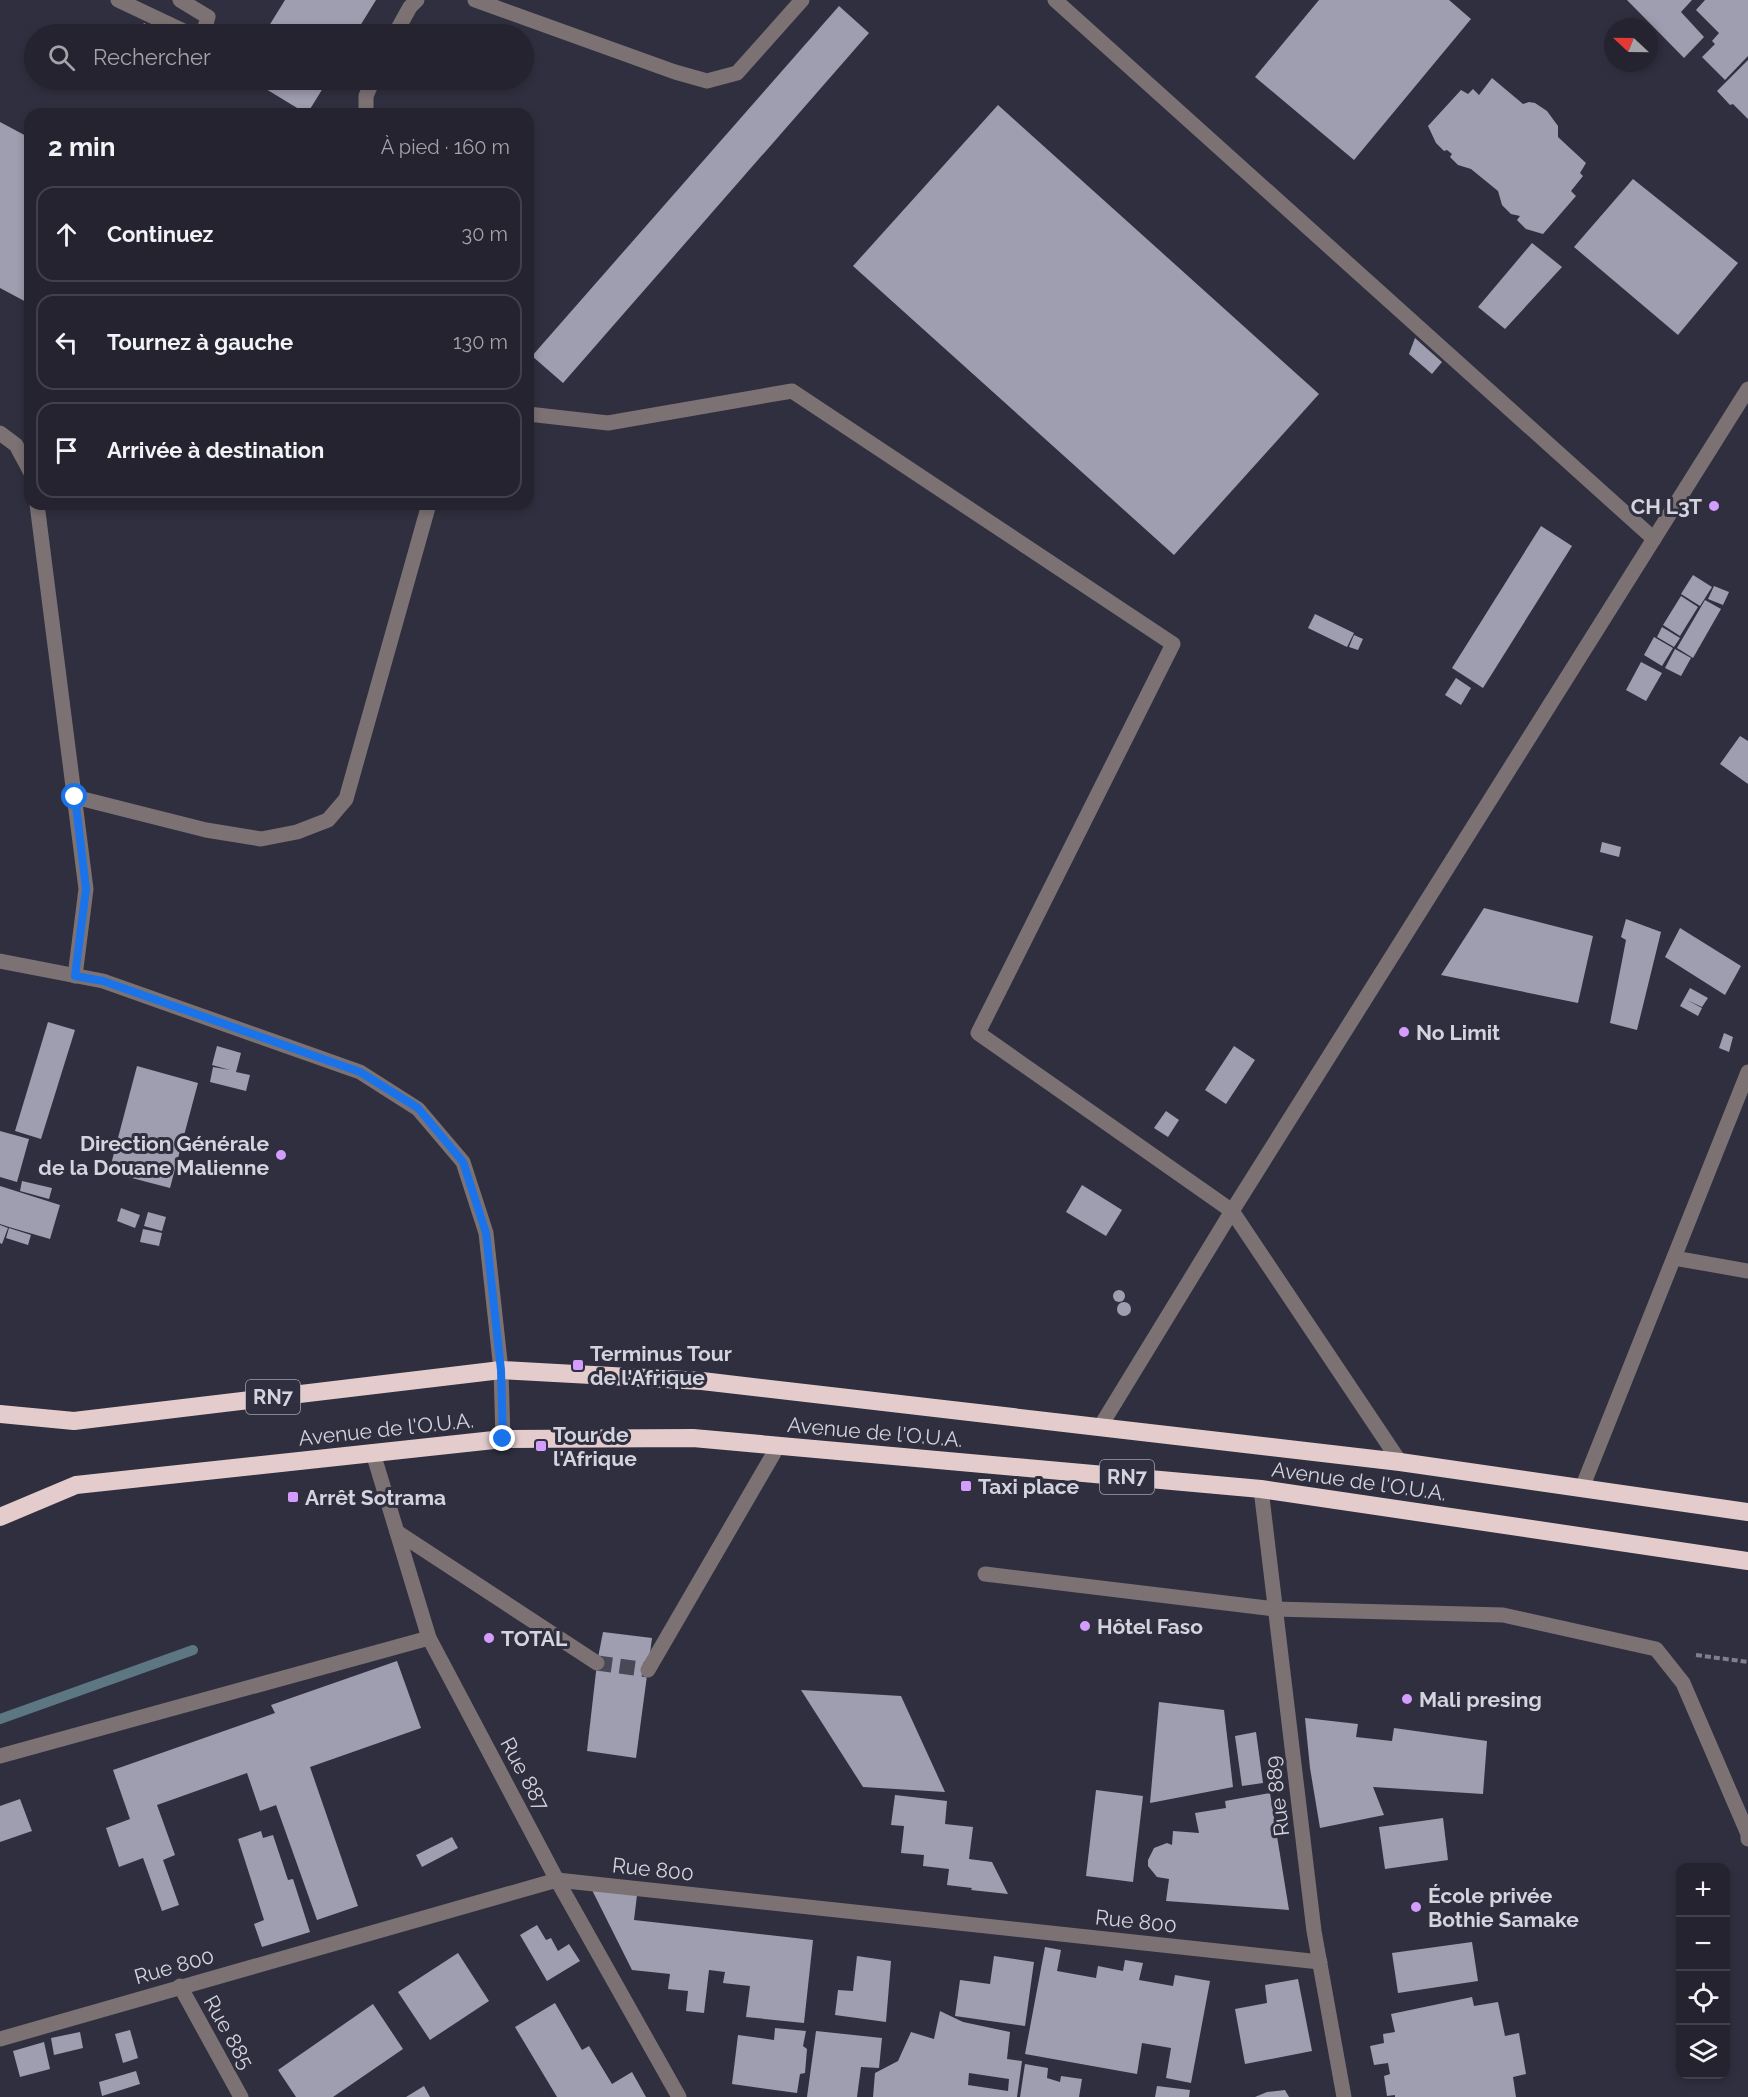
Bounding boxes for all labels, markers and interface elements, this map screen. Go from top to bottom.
north arrow [1604,18,1658,72]
search box [24,24,534,90]
icon: search [45,41,78,74]
text: Rechercher [93,44,211,70]
text: 2 min [48,132,115,162]
text: À pied · 160 m [381,135,510,159]
icon: ahead [50,218,83,251]
text: Continuez [107,221,213,247]
text: 30 m [462,222,508,246]
icon: left [50,326,83,359]
text: Tournez à gauche [107,329,293,355]
text: 130 m [453,330,508,354]
icon: arrive [50,434,83,467]
text: Arrivée à destination [107,437,324,463]
place label: CH L3T [1631,494,1702,519]
marker: CH L3T [1707,499,1721,513]
route start [61,783,87,809]
place label: No Limit [1416,1020,1500,1045]
marker: No Limit [1397,1025,1411,1039]
place label: Direction Générale de la Douane Malienne [38,1131,269,1180]
marker: Direction Générale de la Douane Malienne [274,1148,288,1162]
place label: Terminus Tour de l'Afrique [590,1341,732,1390]
marker: Terminus Tour de l'Afrique [571,1358,585,1372]
road number: RN7 [246,1380,300,1414]
street label: Avenue de l'O.U.A. [297,1407,475,1451]
street label: Avenue de l'O.U.A. [786,1412,964,1452]
place label: Tour de l'Afrique [553,1422,637,1471]
route end [489,1425,515,1451]
marker: Tour de l'Afrique [534,1439,548,1453]
street label: Avenue de l'O.U.A. [1270,1456,1448,1506]
road number: RN7 [1100,1460,1154,1494]
place label: Taxi place [978,1474,1080,1499]
marker: Taxi place [959,1479,973,1493]
place label: Arrêt Sotrama [305,1485,446,1510]
marker: Arrêt Sotrama [286,1490,300,1504]
place label: Hôtel Faso [1097,1614,1203,1639]
marker: Hôtel Faso [1078,1619,1092,1633]
place label: TOTAL [501,1626,568,1651]
marker: TOTAL [482,1631,496,1645]
place label: Mali presing [1419,1687,1542,1712]
marker: Mali presing [1400,1692,1414,1706]
street label: Rue 887 [495,1733,555,1816]
street label: Rue 889 [1260,1754,1294,1838]
street label: Rue 800 [611,1852,695,1886]
map controls [1676,1863,1730,2079]
button: + [1676,1863,1730,1917]
place label: École privée Bothie Samake [1428,1883,1579,1932]
marker: École privée Bothie Samake [1409,1900,1423,1914]
street label: Rue 800 [1094,1904,1178,1938]
button: − [1676,1917,1730,1971]
street label: Rue 800 [131,1943,217,1989]
button: locate [1676,1971,1730,2025]
street label: Rue 885 [199,1991,259,2073]
button: layers [1676,2025,1730,2079]

